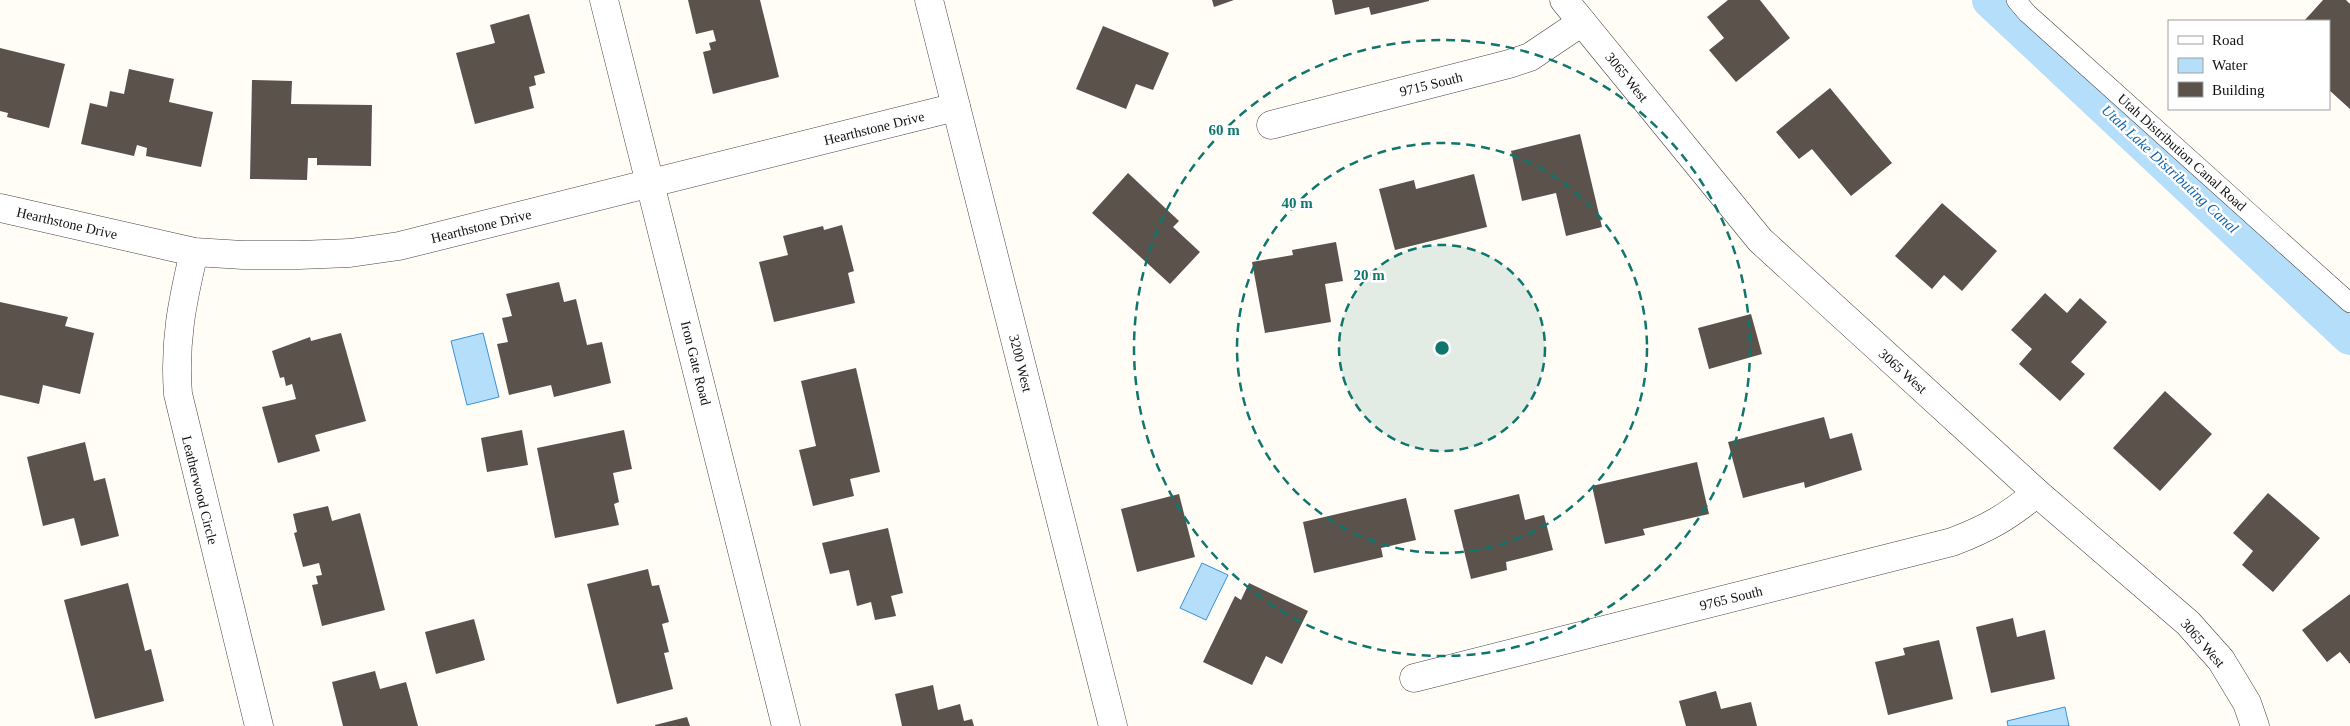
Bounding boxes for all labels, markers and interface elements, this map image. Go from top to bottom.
legend [2168,20,2330,110]
text: Road [2212,32,2244,48]
street label: 3065 West [1602,50,1651,105]
text: Water [2212,57,2247,73]
street label: 9715 South [1398,69,1464,100]
text: Building [2212,82,2265,98]
street label: Utah Distribution Canal Road [2114,91,2249,214]
water label: Utah Lake Distributing Canal [2099,102,2241,236]
street label: Hearthstone Drive [822,109,926,148]
text: 60 m [1208,122,1240,138]
text: 40 m [1281,195,1313,211]
street label: Hearthstone Drive [15,205,119,242]
street label: Hearthstone Drive [429,207,533,246]
text: 20 m [1353,267,1385,283]
street label: Iron Gate Road [678,319,713,407]
street label: 3200 West [1006,333,1035,394]
centre of rings [1433,339,1451,357]
street label: 3065 West [1876,346,1930,397]
street label: Leatherwood Circle [179,434,220,546]
street label: 9765 South [1698,583,1764,614]
street label: 3065 West [2178,616,2228,671]

